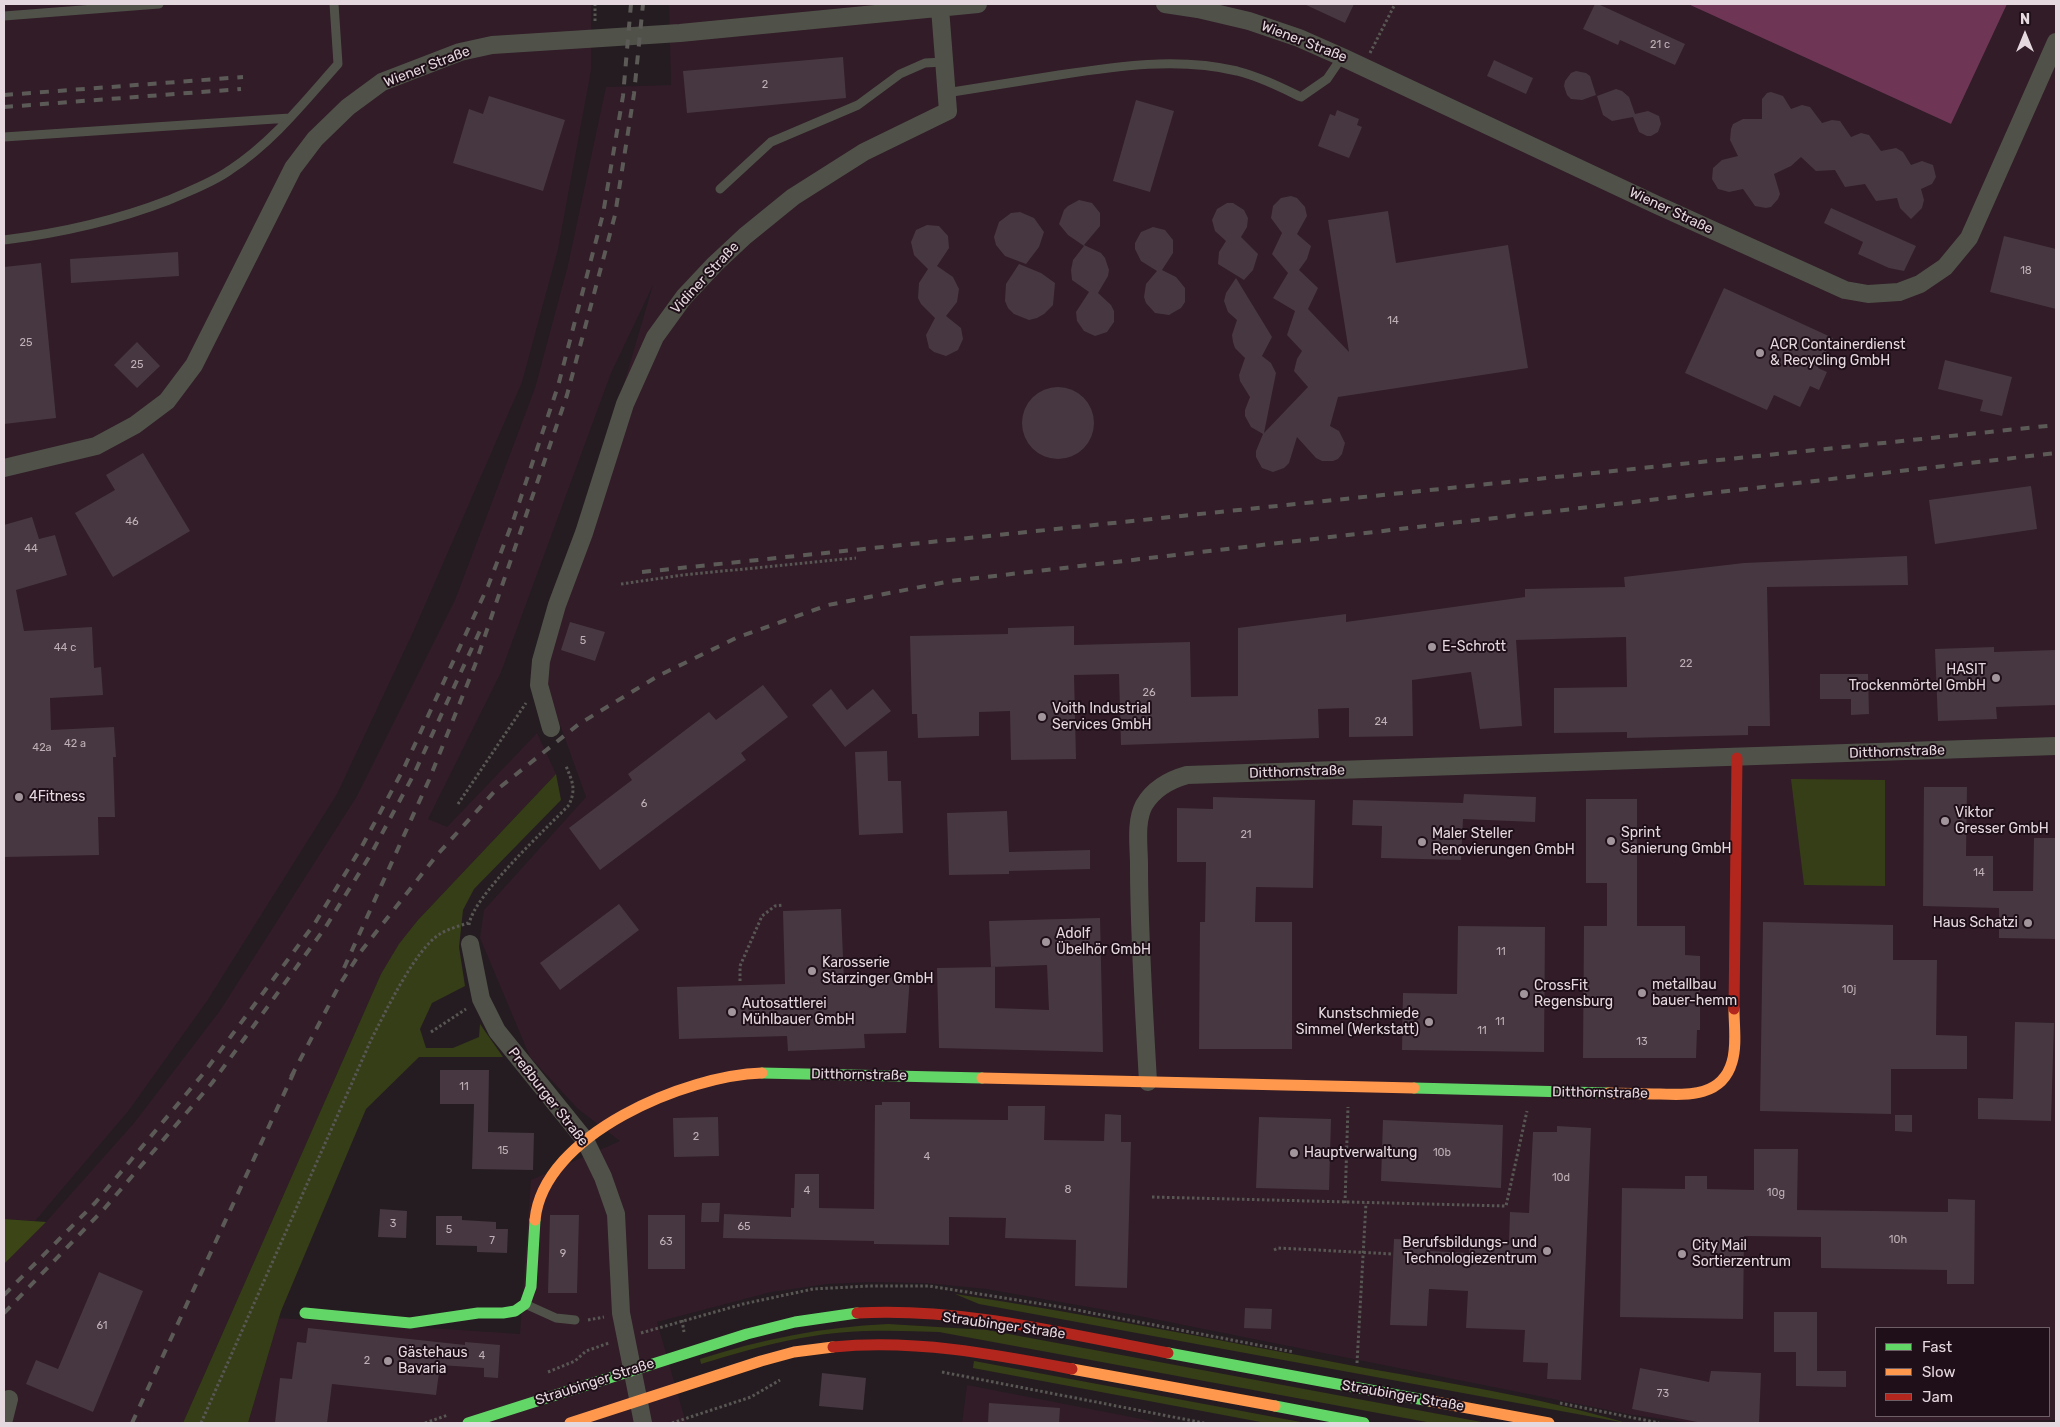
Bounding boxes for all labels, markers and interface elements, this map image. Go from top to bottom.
north arrow [2000,10,2050,60]
text: N [2020,11,2030,28]
street label: Wiener Straße [1259,18,1349,66]
house number: 21 c [1650,38,1670,52]
street label: Wiener Straße [382,43,472,91]
house number: 2 [762,78,768,92]
street label: Wiener Straße [1626,184,1716,238]
street label: Vidiner Straße [667,238,743,318]
house number: 18 [2020,264,2032,278]
house number: 14 [1387,314,1399,328]
house number: 25 [20,336,32,350]
place label: ACR Containerdienst & Recycling GmbH [1770,337,1906,370]
marker: ACR Containerdienst & Recycling GmbH [1754,347,1766,359]
house number: 25 [131,358,143,372]
house number: 46 [125,515,139,529]
house number: 44 [24,542,38,556]
house number: 5 [580,634,586,648]
place label: E-Schrott [1442,639,1506,655]
house number: 44 c [54,641,76,655]
marker: E-Schrott [1426,641,1438,653]
house number: 22 [1680,657,1692,671]
place label: HASIT Trockenmörtel GmbH [1849,662,1986,694]
marker: HASIT Trockenmörtel GmbH [1990,672,2002,684]
house number: 26 [1142,686,1156,700]
place label: Voith Industrial Services GmbH [1052,701,1151,734]
marker: Voith Industrial Services GmbH [1036,711,1048,723]
house number: 24 [1374,715,1388,729]
house number: 42 a [64,737,86,751]
house number: 42a [32,741,52,755]
street label: Ditthornstraße [1849,742,1945,762]
street label: Ditthornstraße [1249,762,1345,782]
place label: 4Fitness [29,789,85,805]
marker: 4Fitness [13,791,25,803]
house number: 6 [641,797,647,811]
place label: Viktor Gresser GmbH [1955,805,2049,838]
marker: Viktor Gresser GmbH [1939,815,1951,827]
place label: Sprint Sanierung GmbH [1621,825,1731,858]
place label: Maler Steller Renovierungen GmbH [1432,826,1575,859]
house number: 21 [1240,828,1252,842]
marker: Sprint Sanierung GmbH [1605,835,1617,847]
marker: Maler Steller Renovierungen GmbH [1416,836,1428,848]
house number: 14 [1973,866,1985,880]
place label: Haus Schatzi [1933,915,2018,931]
marker: Haus Schatzi [2022,917,2034,929]
place label: Adolf Übelhör GmbH [1056,926,1151,959]
marker: Adolf Übelhör GmbH [1040,936,1052,948]
house number: 11 [1496,945,1506,959]
place label: Karosserie Starzinger GmbH [822,955,933,988]
marker: Karosserie Starzinger GmbH [806,965,818,977]
place label: metallbau bauer-hemm [1652,977,1737,1010]
place label: CrossFit Regensburg [1534,978,1613,1010]
house number: 10j [1842,983,1856,997]
marker: metallbau bauer-hemm [1636,987,1648,999]
marker: CrossFit Regensburg [1518,988,1530,1000]
place label: Autosattlerei Mühlbauer GmbH [742,996,855,1028]
marker: Autosattlerei Mühlbauer GmbH [726,1006,738,1018]
place label: Kunstschmiede Simmel (Werkstatt) [1296,1006,1419,1038]
house number: 11 [1495,1015,1505,1029]
marker: Kunstschmiede Simmel (Werkstatt) [1423,1016,1435,1028]
house number: 11 [1477,1024,1487,1038]
house number: 13 [1636,1035,1648,1049]
street label: Preßburger Straße [504,1044,592,1150]
street label: Ditthornstraße [811,1066,907,1084]
house number: 11 [459,1080,469,1094]
street label: Ditthornstraße [1552,1084,1648,1102]
house number: 2 [693,1130,699,1144]
house number: 15 [497,1144,509,1158]
place label: Hauptverwaltung [1304,1145,1417,1161]
house number: 10b [1433,1146,1451,1160]
marker: Hauptverwaltung [1288,1147,1300,1159]
house number: 4 [924,1150,930,1164]
house number: 10d [1552,1171,1570,1185]
house number: 8 [1065,1183,1071,1197]
house number: 4 [804,1184,810,1198]
house number: 10g [1767,1186,1785,1200]
house number: 3 [390,1217,396,1231]
house number: 65 [737,1220,751,1234]
house number: 5 [446,1223,452,1237]
house number: 10h [1889,1233,1907,1247]
house number: 7 [489,1234,495,1248]
house number: 63 [659,1235,673,1249]
place label: Berufsbildungs- und Technologiezentrum [1402,1235,1537,1268]
place label: City Mail Sortierzentrum [1692,1238,1791,1270]
marker: Berufsbildungs- und Technologiezentrum [1541,1245,1553,1257]
house number: 9 [560,1247,566,1261]
marker: City Mail Sortierzentrum [1676,1248,1688,1260]
street label: Straubinger Straße [941,1309,1067,1343]
house number: 61 [96,1319,108,1333]
legend [1875,1327,2050,1417]
text: Fast [1922,1338,1952,1356]
place label: Gästehaus Bavaria [398,1345,468,1378]
house number: 4 [479,1349,485,1363]
house number: 2 [364,1354,370,1368]
marker: Gästehaus Bavaria [382,1355,394,1367]
street label: Straubinger Straße [533,1355,657,1409]
text: Slow [1922,1363,1955,1381]
street label: Straubinger Straße [1341,1377,1465,1415]
house number: 73 [1657,1387,1669,1401]
text: Jam [1922,1388,1953,1406]

